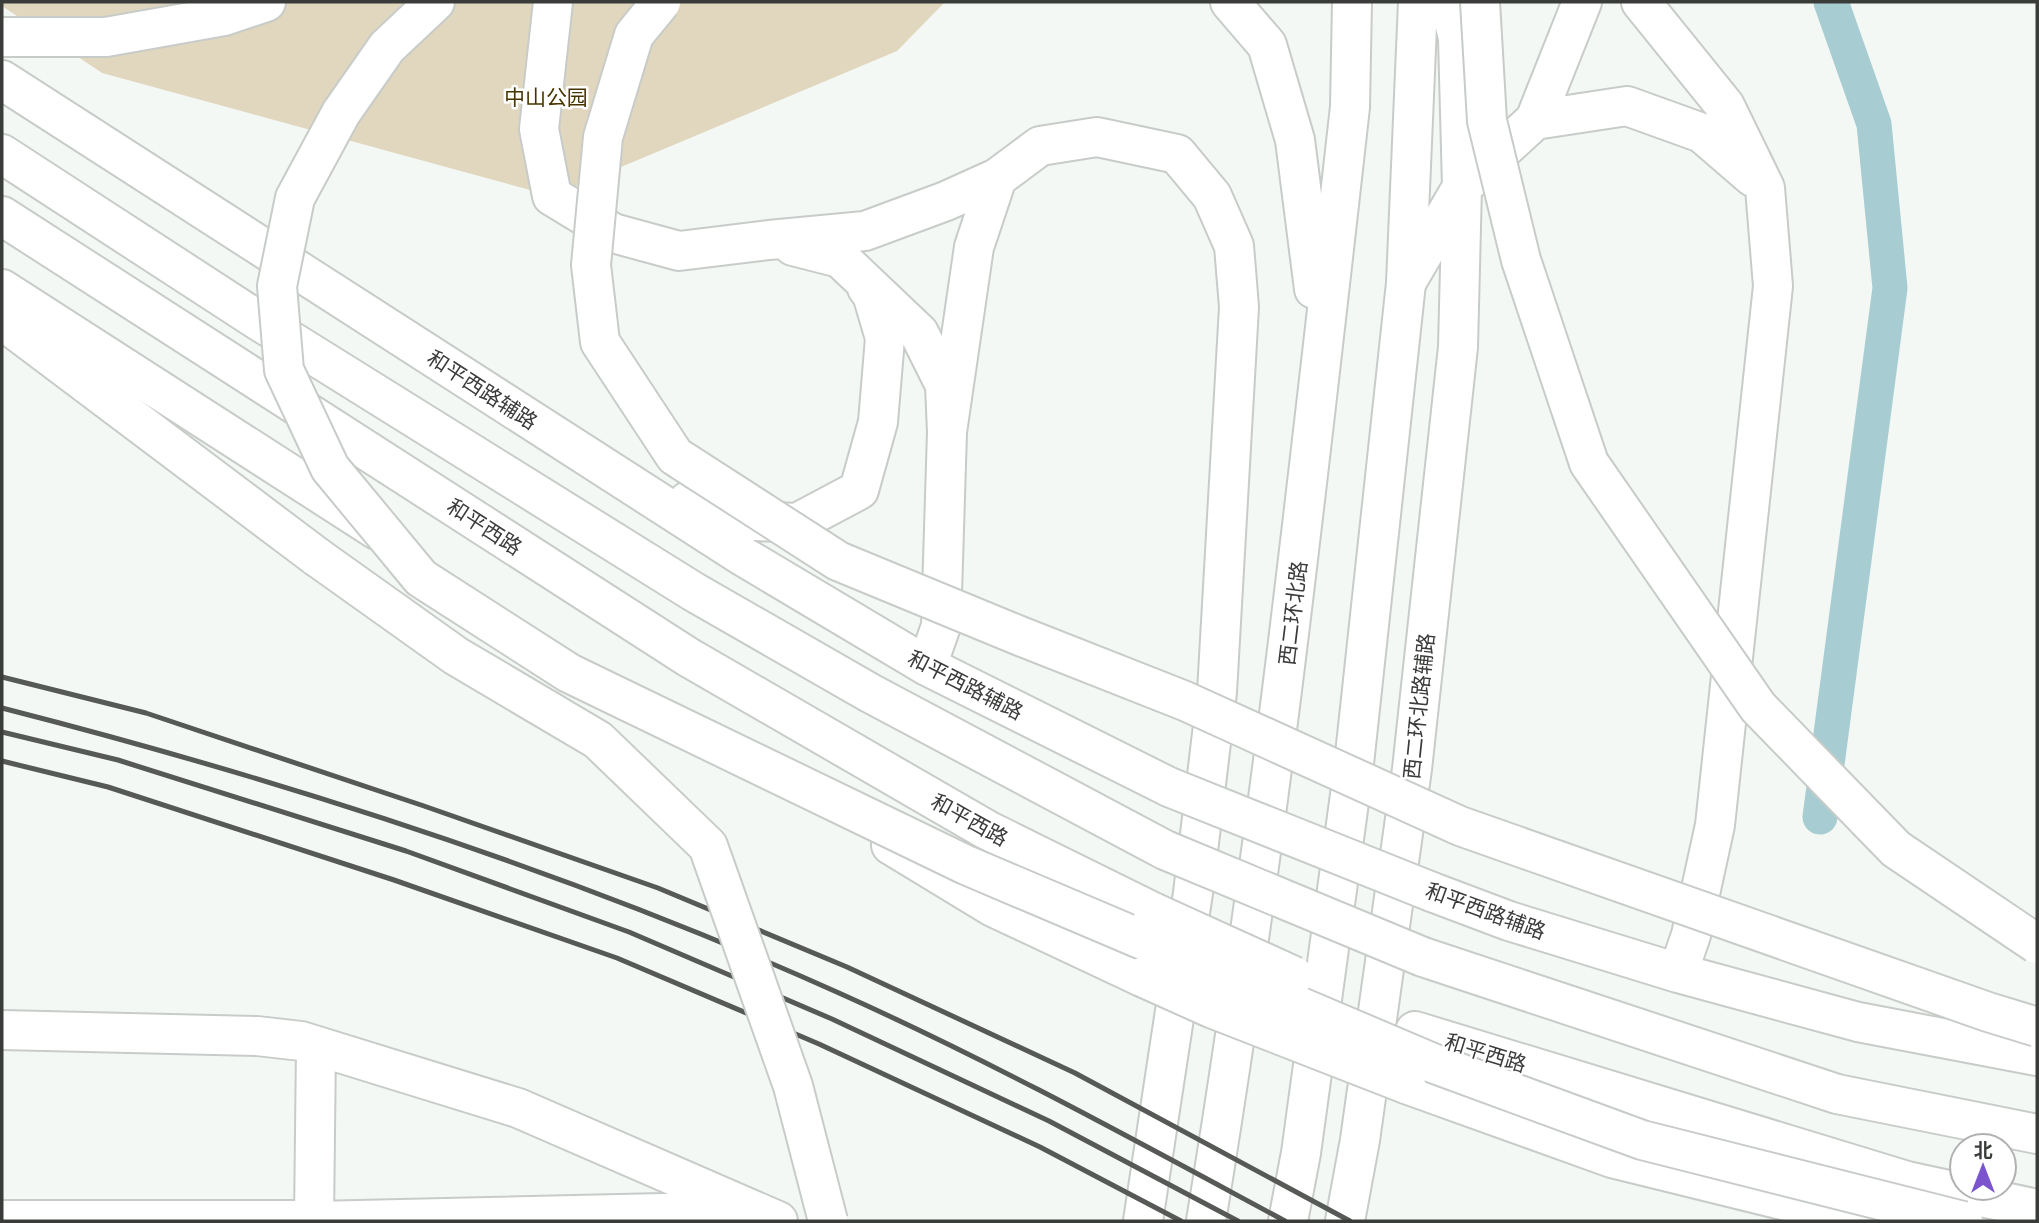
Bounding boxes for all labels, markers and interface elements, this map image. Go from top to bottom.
park label: 中山公园 [504,84,588,109]
street label: 和平西路辅路 [423,344,543,434]
street label: 和平西路 [443,493,527,559]
street label: 西二环北路 [1273,559,1311,667]
street label: 西二环北路辅路 [1398,632,1438,780]
street label: 和平西路辅路 [904,644,1028,724]
street label: 和平西路 [927,788,1013,850]
street label: 和平西路辅路 [1423,877,1549,943]
street label: 和平西路 [1442,1028,1530,1076]
north arrow [1948,1132,2018,1202]
text: 北 [1973,1138,1993,1161]

